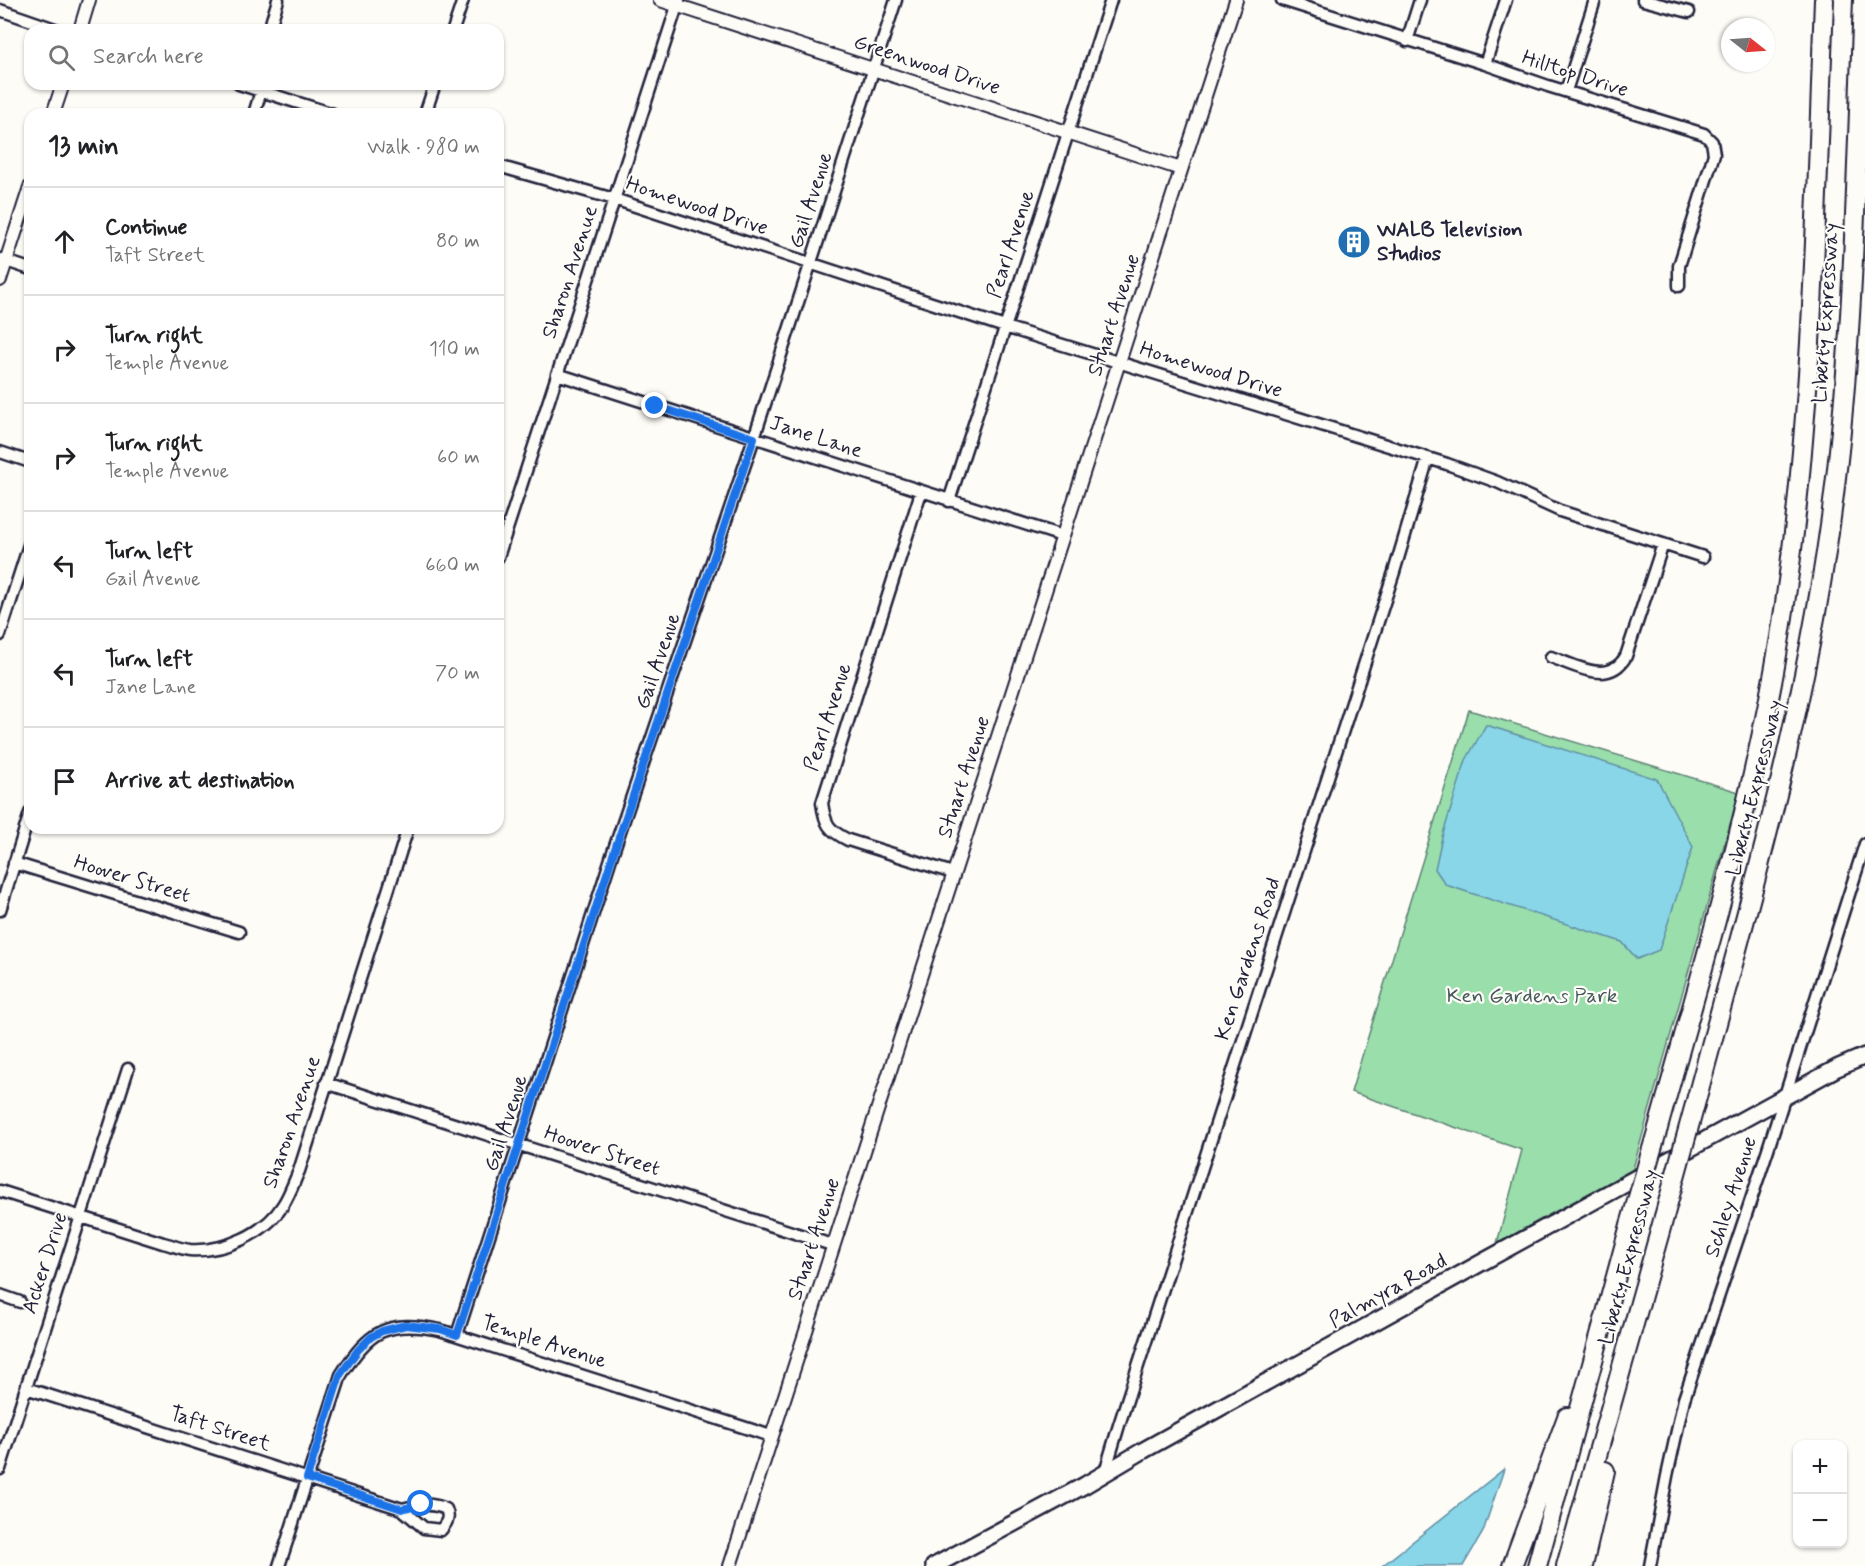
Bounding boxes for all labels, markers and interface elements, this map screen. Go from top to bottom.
north arrow [1721,18,1775,72]
search box [24,24,504,90]
street label: Greenwood Drive [850,28,1004,102]
icon: search [45,41,78,74]
text: Search here [93,43,204,71]
street label: Hilltop Drive [1518,44,1632,104]
text: 13 min [48,130,119,164]
text: Walk · 980 m [367,134,480,161]
street label: Gail Avenue [782,148,840,252]
street label: Homewood Drive [622,170,772,242]
street label: Pearl Avenue [980,186,1042,302]
street label: Sharon Avenue [535,202,605,342]
text: Continue [105,214,187,242]
place label: WALB Television Studios [1376,216,1523,268]
street label: Liberty Expressway [1806,222,1846,404]
building icon: WALB Television Studios [1336,224,1372,260]
icon: ahead [48,225,81,258]
text: 80 m [436,228,480,255]
text: Taft Street [105,242,205,269]
street label: Stuart Avenue [1081,250,1147,380]
text: Turn right [105,322,203,350]
icon: right [48,333,81,366]
street label: Homewood Drive [1136,335,1286,405]
text: 110 m [429,336,480,363]
text: Temple Avenue [105,350,229,377]
route end [641,392,667,418]
street label: Jane Lane [766,409,866,465]
text: Turn right [105,430,203,458]
icon: right [48,441,81,474]
text: 60 m [437,444,480,471]
text: Temple Avenue [105,458,229,485]
text: Turn left [105,538,193,566]
icon: left [48,549,81,582]
text: 660 m [425,552,480,579]
text: Gail Avenue [105,566,200,593]
street label: Gail Avenue [628,609,688,713]
text: Turn left [105,646,193,674]
icon: left [48,657,81,690]
street label: Pearl Avenue [797,659,859,775]
text: 70 m [435,660,480,687]
text: Jane Lane [105,674,196,701]
street label: Liberty Expressway [1720,697,1790,879]
street label: Stuart Avenue [931,712,997,842]
icon: arrive [48,765,81,798]
text: Arrive at destination [105,767,295,795]
street label: Hoover Street [70,848,194,910]
street label: Ken Gardens Road [1208,874,1288,1044]
park label: Ken Gardens Park [1447,982,1618,1010]
street label: Sharon Avenue [256,1052,328,1192]
street label: Gail Avenue [477,1071,535,1175]
street label: Hoover Street [540,1119,664,1183]
street label: Schley Avenue [1698,1133,1764,1261]
street label: Liberty Expressway [1592,1166,1666,1348]
street label: Stuart Avenue [781,1174,847,1304]
street label: Acker Drive [15,1209,75,1317]
street label: Palmyra Road [1324,1247,1452,1335]
street label: Temple Avenue [478,1309,610,1375]
street label: Taft Street [166,1399,275,1459]
map controls [1793,1440,1847,1548]
button: + [1793,1440,1847,1494]
route start [407,1490,433,1516]
button: − [1793,1494,1847,1548]

